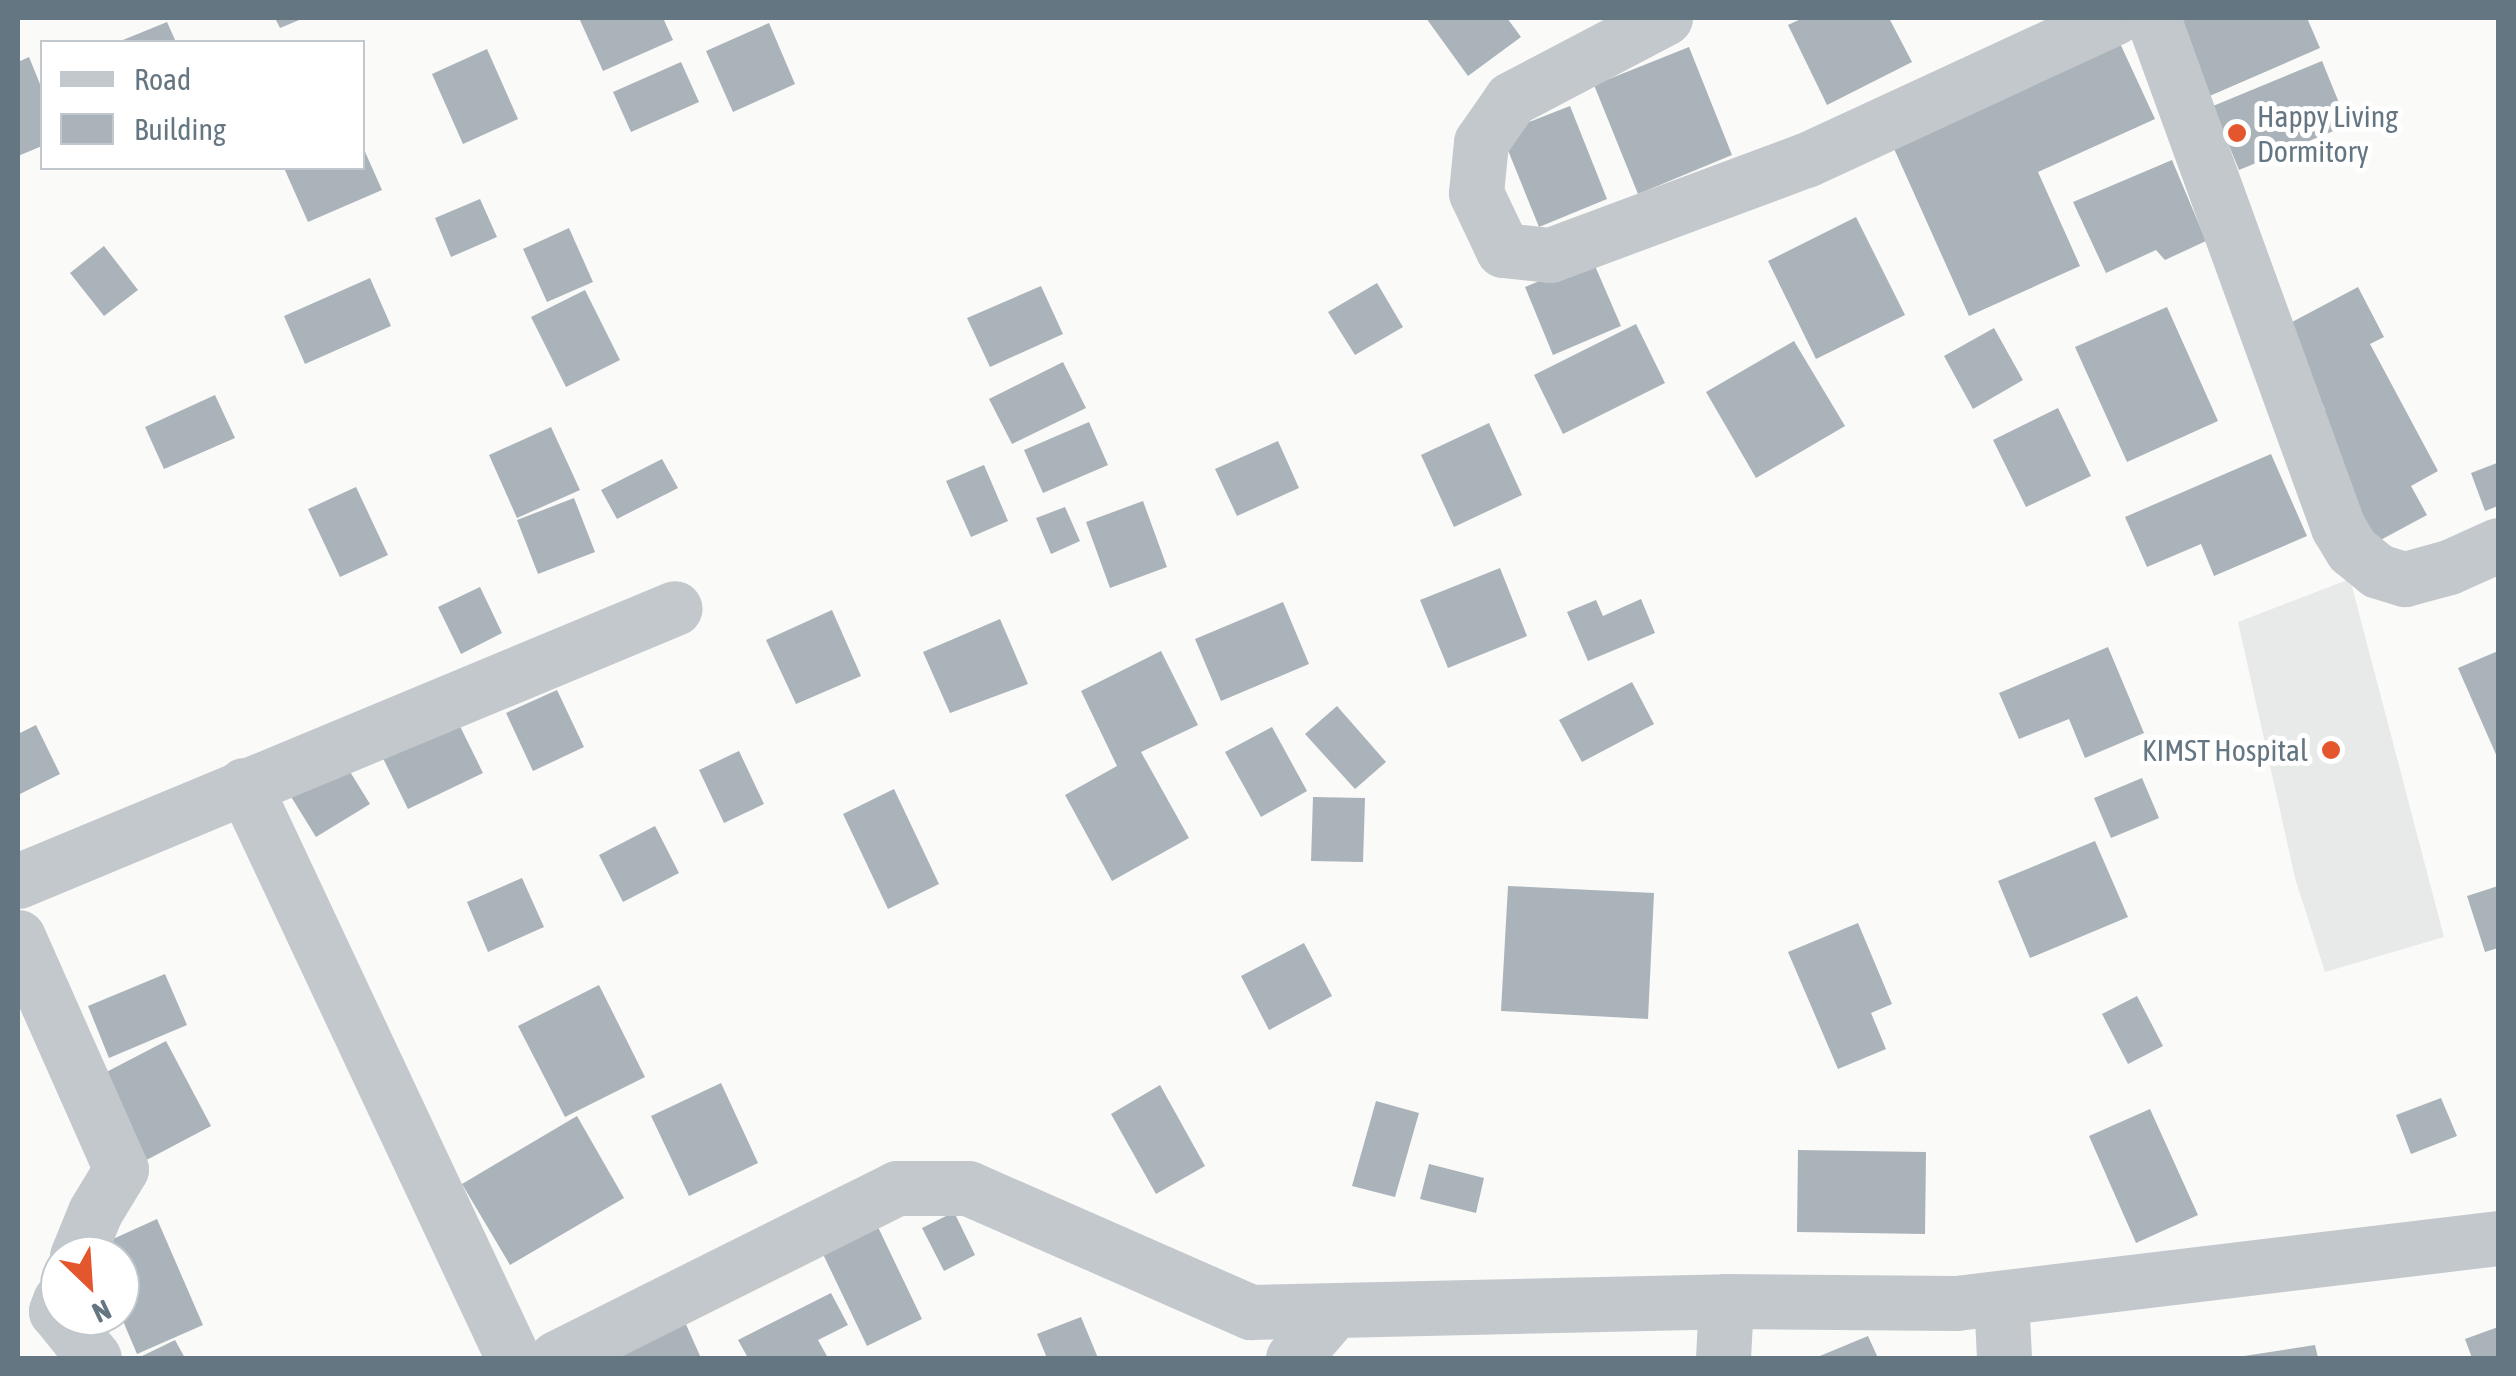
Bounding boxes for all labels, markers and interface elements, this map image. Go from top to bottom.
legend [40,40,365,170]
text: Road [134,62,191,96]
place label: Happy Living Dormitory [2257,98,2398,168]
text: Building [134,112,226,146]
marker: Happy Living Dormitory [2226,122,2248,144]
place label: KIMST Hospital [2142,732,2308,768]
marker: KIMST Hospital [2318,737,2344,763]
north arrow [40,1236,140,1336]
text: N [88,1293,116,1329]

